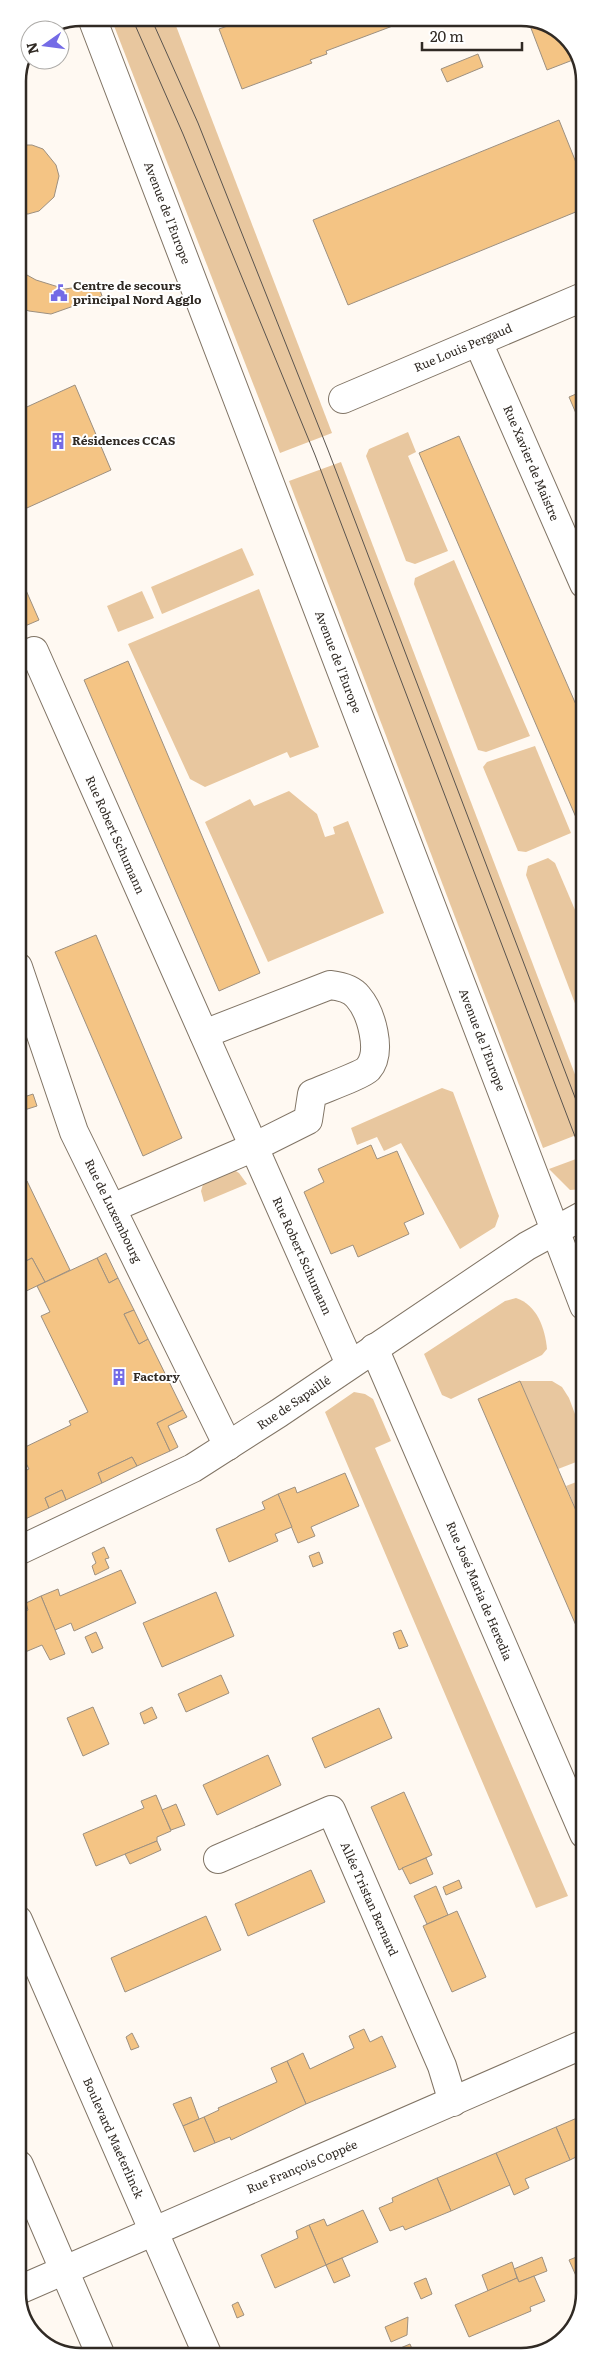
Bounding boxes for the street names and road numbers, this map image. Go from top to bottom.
street label: Avenue de l'Europe [140,159,196,266]
street label: Rue Louis Pergaud [411,318,515,376]
street label: Rue Xavier de Maistre [499,402,564,523]
street label: Avenue de l'Europe [311,608,367,715]
street label: Rue Robert Schumann [82,773,150,897]
street label: Avenue de l'Europe [455,986,511,1093]
street label: Rue de Luxembourg [81,1156,147,1266]
street label: Rue Robert Schumann [269,1194,337,1318]
street label: Rue de Sapaillé [253,1371,334,1434]
street label: Rue José Maria de Heredia [442,1518,518,1664]
street label: Allée Tristan Bernard [337,1839,404,1959]
street label: Boulevard Maeterlinck [79,2074,149,2202]
street label: Rue François Coppée [243,2135,360,2198]

